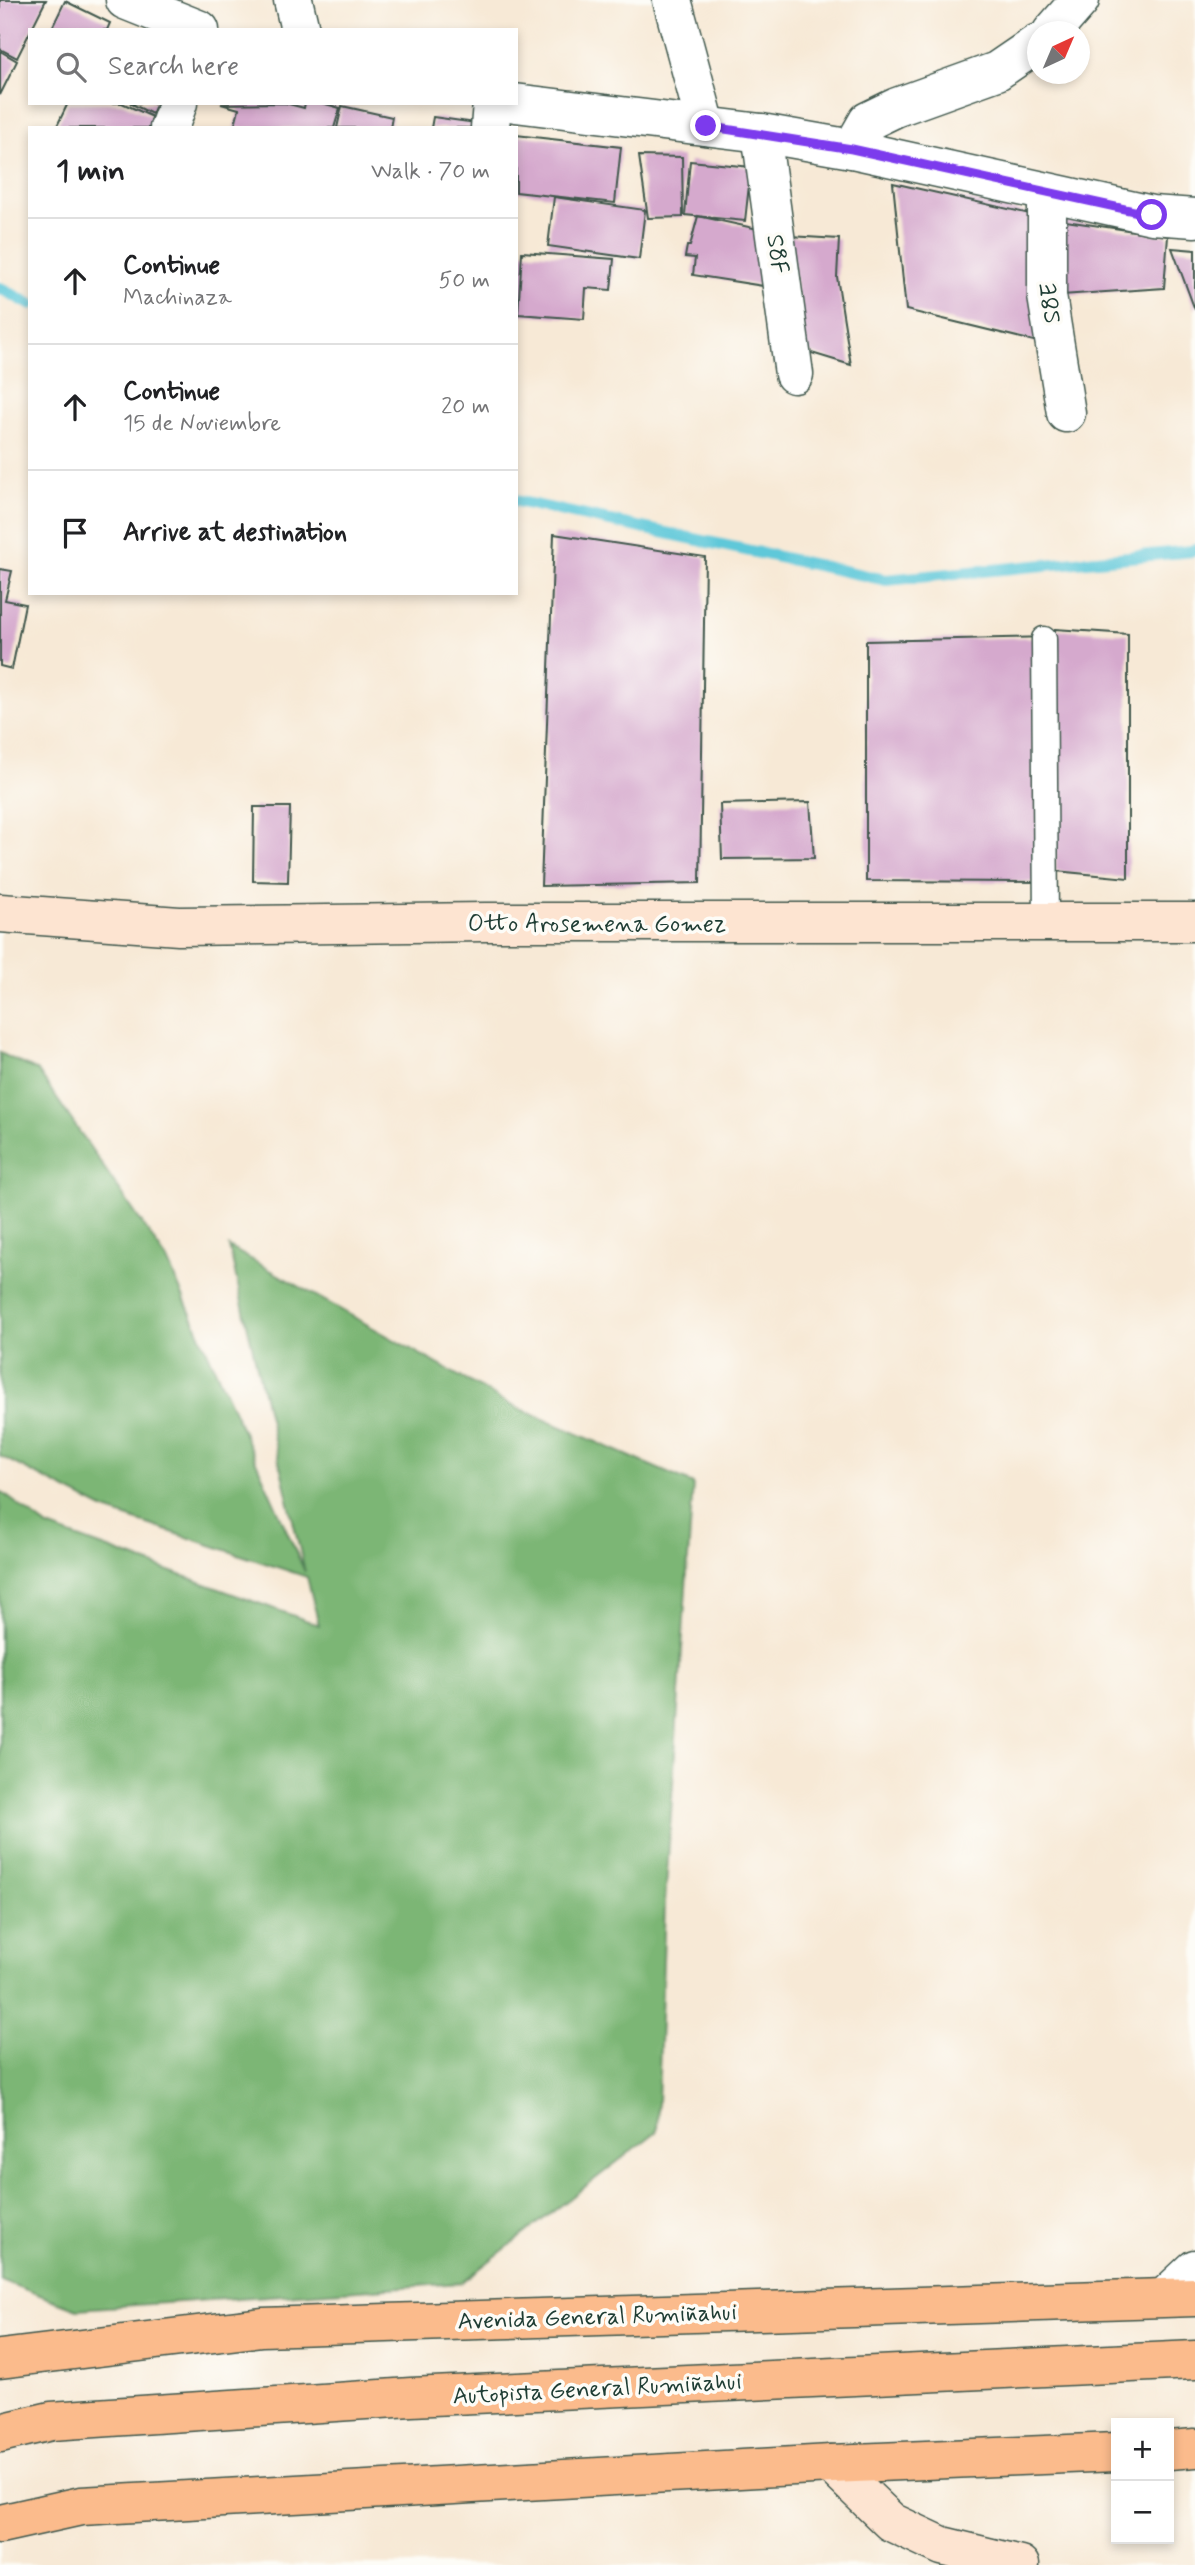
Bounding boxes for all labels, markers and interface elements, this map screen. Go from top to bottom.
north arrow [1027,21,1090,84]
search box [28,28,518,105]
icon: search [52,48,90,86]
text: Search here [108,50,239,84]
route end [690,110,721,141]
text: 1 min [56,152,125,191]
text: Walk · 70 m [371,157,490,187]
route start [1136,199,1167,230]
street label: S8F [758,232,795,276]
text: Continue [123,249,220,283]
icon: ahead [56,262,94,300]
text: 50 m [439,266,490,296]
street label: S8E [1034,281,1069,325]
text: Machinaza [123,283,232,313]
text: Continue [123,375,220,409]
icon: ahead [56,388,94,426]
text: 20 m [441,392,490,422]
text: 15 de Noviembre [123,409,281,439]
icon: arrive [56,514,94,552]
text: Arrive at destination [123,516,347,550]
street label: Otto Arosemena Gomez [468,909,726,940]
street label: Avenida General Rumiñahui [457,2297,737,2338]
street label: Autopista General Rumiñahui [452,2366,742,2413]
map controls [1111,2418,1174,2544]
button: + [1111,2418,1174,2481]
button: − [1111,2481,1174,2544]

